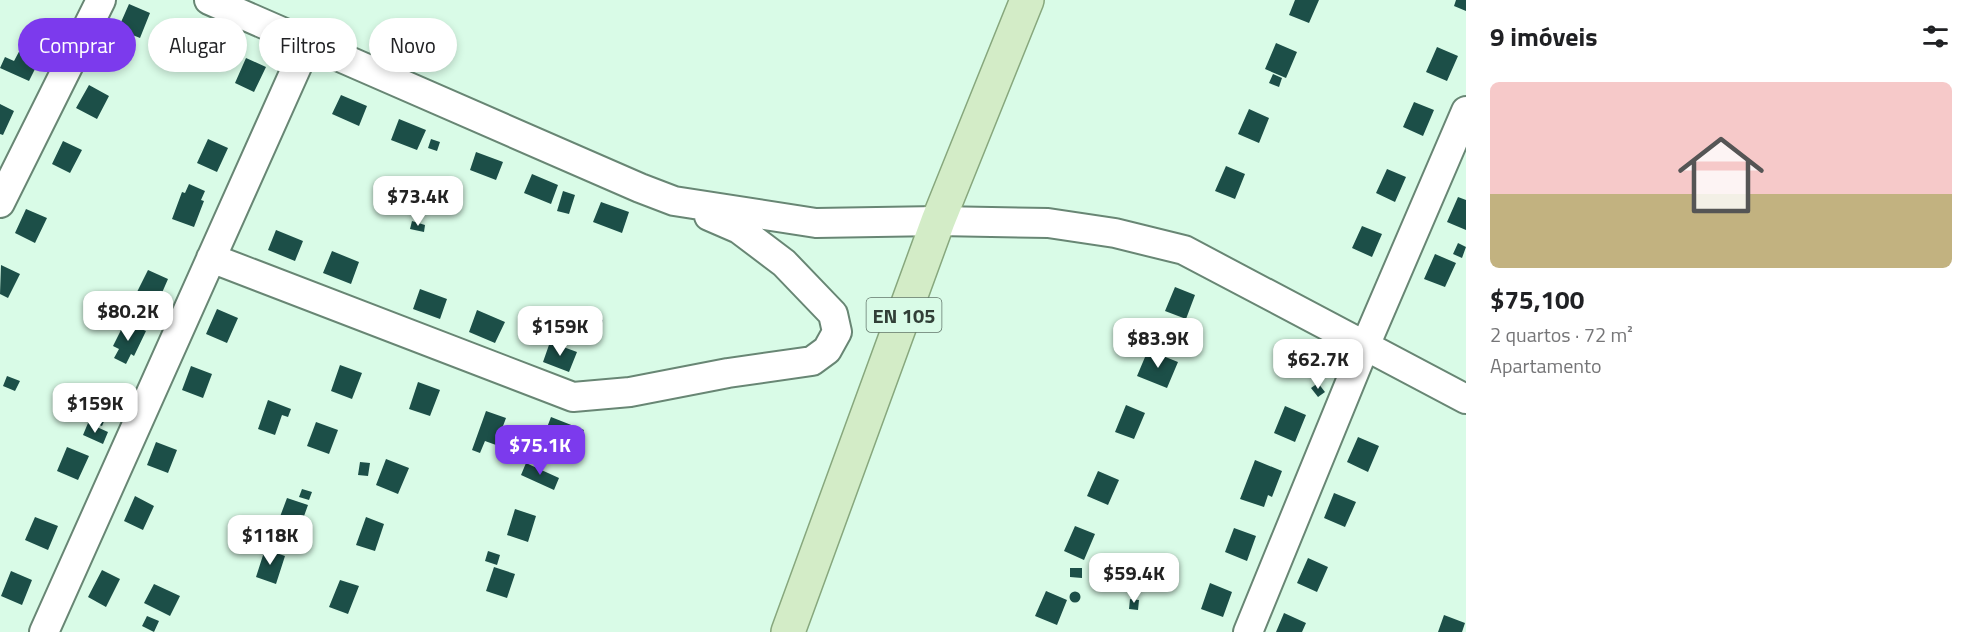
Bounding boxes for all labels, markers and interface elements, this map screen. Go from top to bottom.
text: 9 imóveis [1490,17,1597,56]
chip: Comprar [18,18,136,72]
chip: Alugar [148,18,247,72]
chip: Filtros [259,18,357,72]
chip: Novo [369,18,457,72]
icon: filters [1919,20,1952,53]
icon: home [1667,121,1775,229]
pin: $73.4K [369,176,467,227]
text: $73.4K [387,180,449,211]
text: $75,100 [1490,280,1584,319]
pin: $80.2K [79,291,177,342]
text: $80.2K [97,295,159,326]
road number: EN 105 [866,298,942,332]
pin: $159K [518,306,602,357]
text: $159K [532,310,588,341]
pin: $83.9K [1109,318,1207,369]
text: 2 quartos · 72 m² [1490,319,1633,350]
text: $83.9K [1127,322,1189,353]
pin: $62.7K [1269,339,1367,390]
text: $62.7K [1287,343,1349,374]
text: Apartamento [1490,350,1602,381]
pin: $159K [53,383,137,434]
text: $159K [67,387,123,418]
pin: $75.1K [491,425,589,476]
text: $75.1K [509,429,571,460]
pin: $118K [228,515,312,566]
text: $118K [242,519,298,550]
pin: $59.4K [1085,553,1183,604]
text: $59.4K [1103,557,1165,588]

